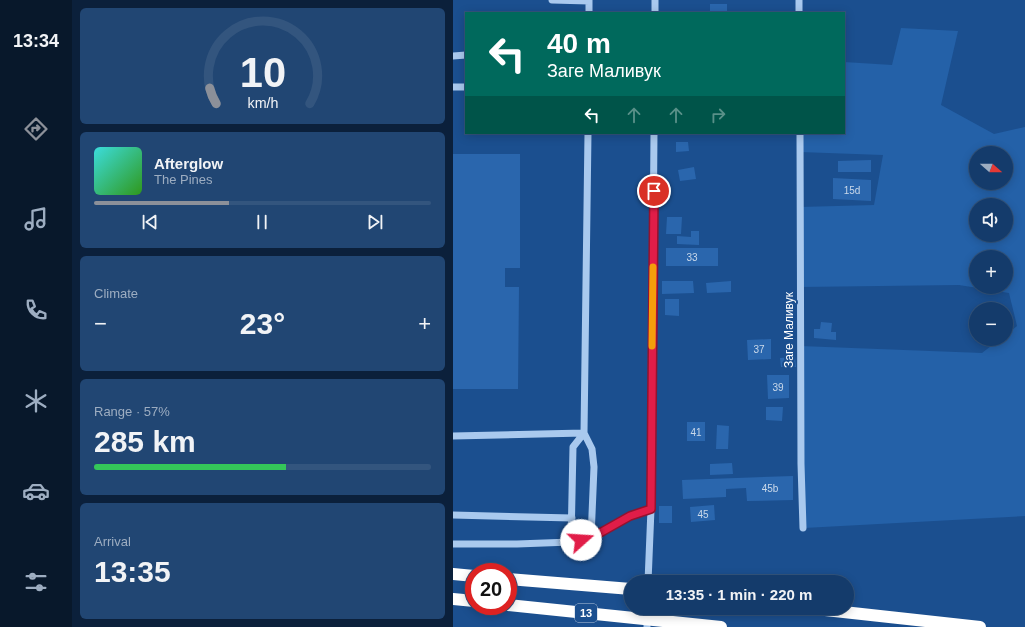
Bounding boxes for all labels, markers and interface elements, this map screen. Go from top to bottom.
icon: left [481,28,533,80]
text: 40 m [547,28,611,59]
text: 13:34 [13,31,59,51]
text: 10 [239,49,286,96]
text: Заге Маливук [547,61,661,81]
text: km/h [247,94,278,110]
icon: left [581,104,603,126]
icon: ahead [623,104,645,126]
icon: ahead [665,104,687,126]
icon: right [707,104,729,126]
icon: directions [22,115,50,143]
north arrow [969,146,1013,190]
map controls [969,146,1013,346]
text: Afterglow [154,155,223,172]
text: The Pines [154,172,213,187]
pin [637,174,671,208]
icon: arrive [643,180,665,202]
house number: 15d [844,185,860,196]
button: sound [969,198,1013,242]
icon: music [22,205,50,233]
icon: previous [139,211,161,233]
icon: pause [251,211,273,233]
icon: next [364,211,386,233]
button: + [969,250,1013,294]
house number: 33 [686,252,698,263]
text: Climate [94,286,138,301]
street label: Заге Маливук [782,291,796,368]
icon: phone [22,296,50,324]
button: − [969,302,1013,346]
text: 23° [240,307,285,340]
text: − [94,311,107,336]
text: + [418,311,431,336]
house number: 37 [753,344,765,355]
house number: 39 [772,382,784,393]
icon: climate [22,387,50,415]
text: Range · 57% [94,404,170,419]
text: 285 km [94,425,196,458]
house number: 41 [690,427,702,438]
icon: car [22,477,50,505]
house number: 45b [762,483,779,494]
house number: 45 [697,509,709,520]
position arrow [560,519,602,561]
text: Arrival [94,534,131,549]
text: 13:35 [94,555,171,588]
speed limit sign: 20 [465,563,517,615]
icon: filters [22,568,50,596]
text: 13:35 · 1 min · 220 m [666,586,812,603]
road number: 13 [575,604,597,622]

